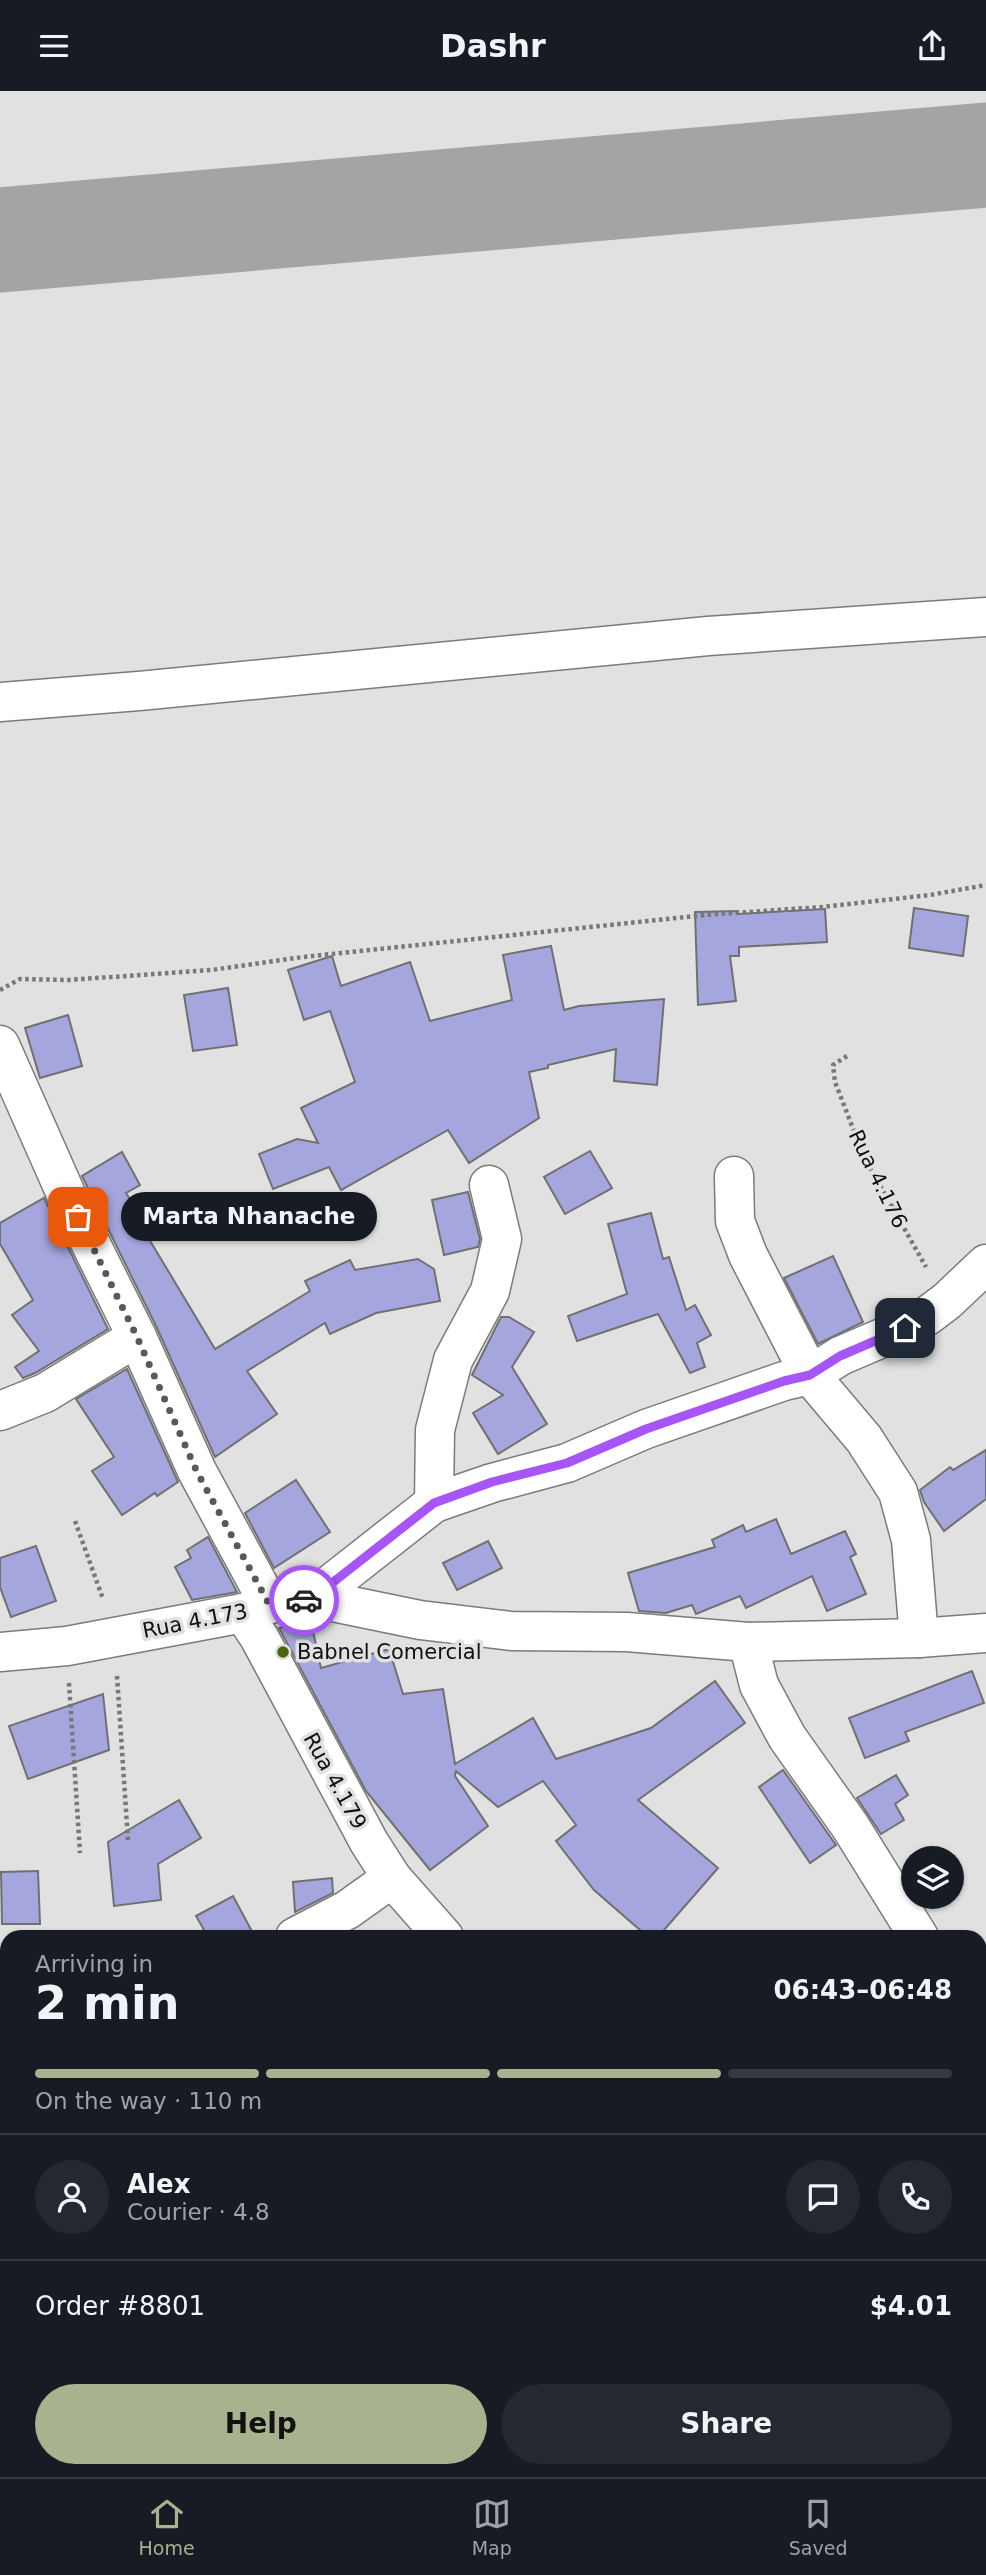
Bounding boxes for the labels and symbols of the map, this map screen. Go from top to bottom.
street label: Rua 4.176 [844,1126,912,1232]
pin [48,1187,108,1247]
callout: Marta Nhanache [120,1193,376,1241]
pin [875,1298,935,1358]
courier [269,1565,339,1635]
street label: Rua 4.173 [140,1599,250,1643]
place label: Babnel Comercial [297,1640,482,1664]
marker: Babnel Comercial [275,1644,291,1660]
street label: Rua 4.179 [299,1729,371,1833]

